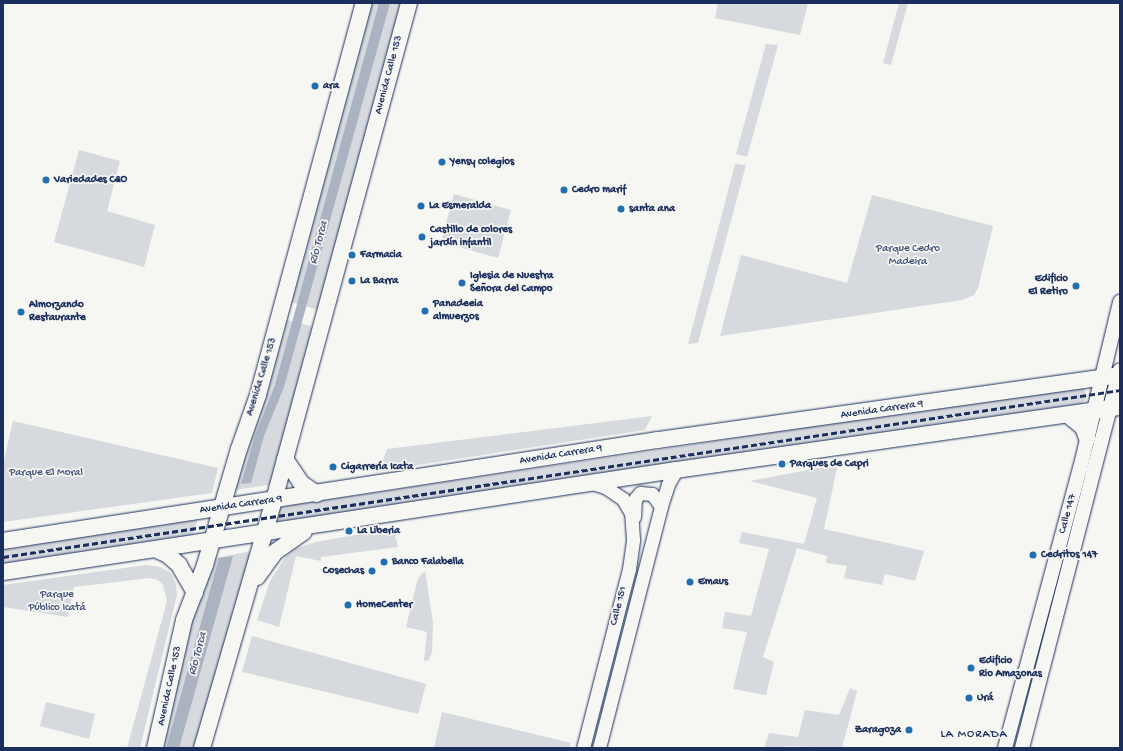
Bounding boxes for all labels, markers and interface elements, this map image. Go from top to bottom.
street label: Avenida Calle 153 [372,34,406,116]
place label: ara [323,79,339,93]
marker: ara [310,81,320,91]
place label: Yensy colegios [450,155,514,169]
marker: Yensy colegios [437,157,447,167]
place label: Variedades C&O [54,173,127,187]
marker: Variedades C&O [41,175,51,185]
place label: Cedro marif [572,183,626,197]
marker: Cedro marif [559,185,569,195]
place label: La Esmeralda [429,199,491,213]
marker: La Esmeralda [416,201,426,211]
place label: santa ana [629,202,675,216]
marker: santa ana [616,204,626,214]
water label: Río Torca [307,220,333,266]
place label: Castillo de colores jardín infantil [430,224,512,250]
marker: Castillo de colores jardín infantil [417,232,427,242]
park label: Parque Cedro Madeira [876,243,940,269]
place label: Farmacia [360,248,402,262]
marker: Farmacia [347,250,357,260]
place label: Iglesia de Nuestra Señora del Campo [470,270,553,296]
place label: Edificio El Retiro [1028,273,1068,299]
place label: La Barra [360,274,398,288]
marker: La Barra [347,276,357,286]
marker: Iglesia de Nuestra Señora del Campo [457,278,467,288]
marker: Edificio El Retiro [1071,281,1081,291]
place label: Panadeeia almuerzos [433,298,483,324]
place label: Almorzando Restaurante [29,299,86,325]
marker: Panadeeia almuerzos [420,306,430,316]
marker: Almorzando Restaurante [16,307,26,317]
street label: Avenida Calle 153 [244,336,280,418]
street label: Avenida Carrera 9 [840,398,924,422]
street label: Avenida Carrera 9 [519,442,603,468]
place label: Parques de Capri [790,457,869,471]
marker: Parques de Capri [777,459,787,469]
place label: Cigarrería Icata [341,460,413,474]
marker: Cigarrería Icata [328,462,338,472]
park label: Parque El Moral [9,466,83,480]
street label: Avenida Carrera 9 [199,493,283,517]
street label: Calle 147 [1056,493,1080,535]
place label: La Liberia [357,524,400,538]
marker: La Liberia [344,526,354,536]
place label: Cedritos 147 [1041,548,1098,562]
marker: Cedritos 147 [1028,550,1038,560]
place label: Banco Falabella [392,555,464,569]
marker: Banco Falabella [379,557,389,567]
place label: Cosechas [323,564,364,578]
marker: Cosechas [367,566,377,576]
place label: Emaus [698,575,728,589]
marker: Emaus [685,577,695,587]
street label: Calle 151 [608,585,630,627]
park label: Parque Público Icatá [29,589,85,615]
place label: HomeCenter [356,598,412,612]
marker: HomeCenter [343,600,353,610]
water label: Río Torca [186,631,212,677]
street label: Avenida Calle 153 [155,645,185,727]
place label: Edificio Rio Amazonas [979,655,1042,681]
marker: Edificio Rio Amazonas [966,663,976,673]
place label: Urá [977,691,993,705]
marker: Urá [964,693,974,703]
place label: Zaragoza [855,723,901,737]
marker: Zaragoza [904,725,914,735]
district label: LA MORADA [940,729,1008,743]

